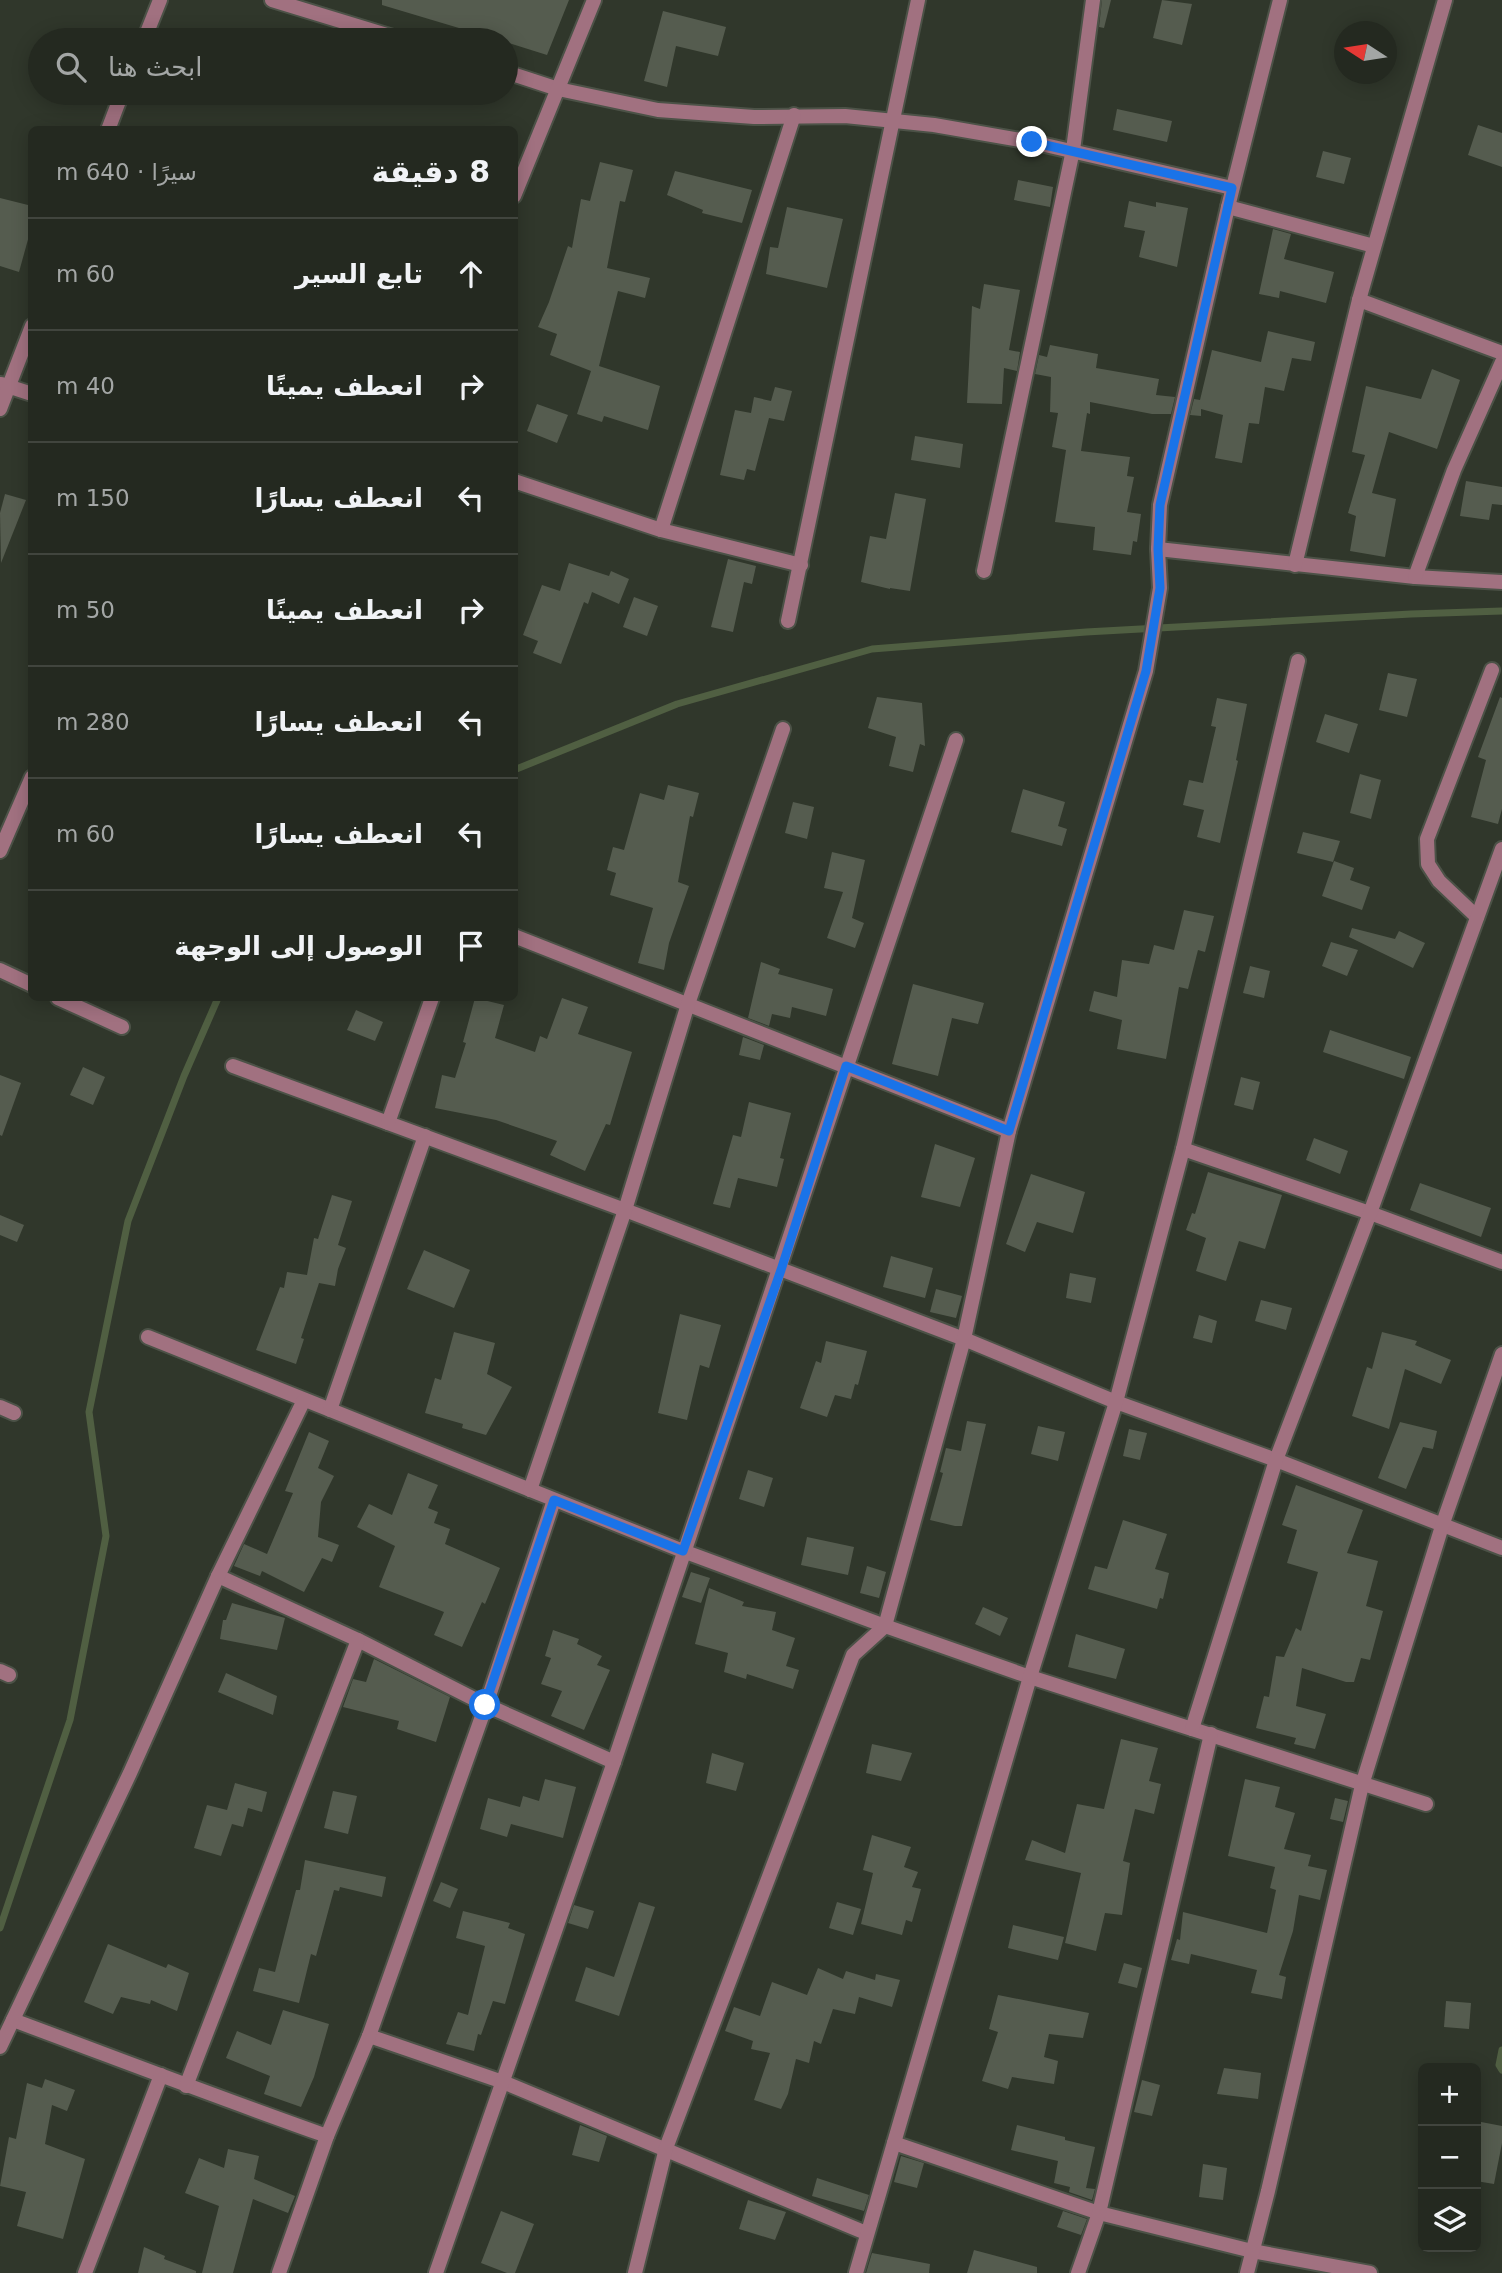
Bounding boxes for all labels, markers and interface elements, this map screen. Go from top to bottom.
north arrow [1334,21,1397,84]
search box [28,28,518,105]
icon: search [52,48,90,86]
text: ابحث هنا [108,52,203,82]
route end [1016,126,1047,157]
text: 8 دقيقة [372,154,490,189]
text: سيرًا · 640 m [56,159,197,185]
icon: ahead [452,255,490,293]
text: تابع السير [295,259,423,289]
text: 60 m [56,261,115,287]
icon: right [452,367,490,405]
text: انعطف يمينًا [266,371,423,401]
text: 40 m [56,373,115,399]
icon: left [452,479,490,517]
text: انعطف يسارًا [254,483,423,513]
text: 150 m [56,485,130,511]
icon: right [452,591,490,629]
text: انعطف يمينًا [266,595,423,625]
text: 50 m [56,597,115,623]
icon: left [452,703,490,741]
text: انعطف يسارًا [254,707,423,737]
text: 280 m [56,709,130,735]
icon: left [452,815,490,853]
text: انعطف يسارًا [254,819,423,849]
text: 60 m [56,821,115,847]
icon: arrive [452,927,490,965]
text: الوصول إلى الوجهة [174,931,423,961]
route start [469,1689,500,1720]
map controls [1418,2063,1481,2252]
button: + [1418,2063,1481,2126]
button: − [1418,2126,1481,2189]
button: layers [1418,2189,1481,2252]

